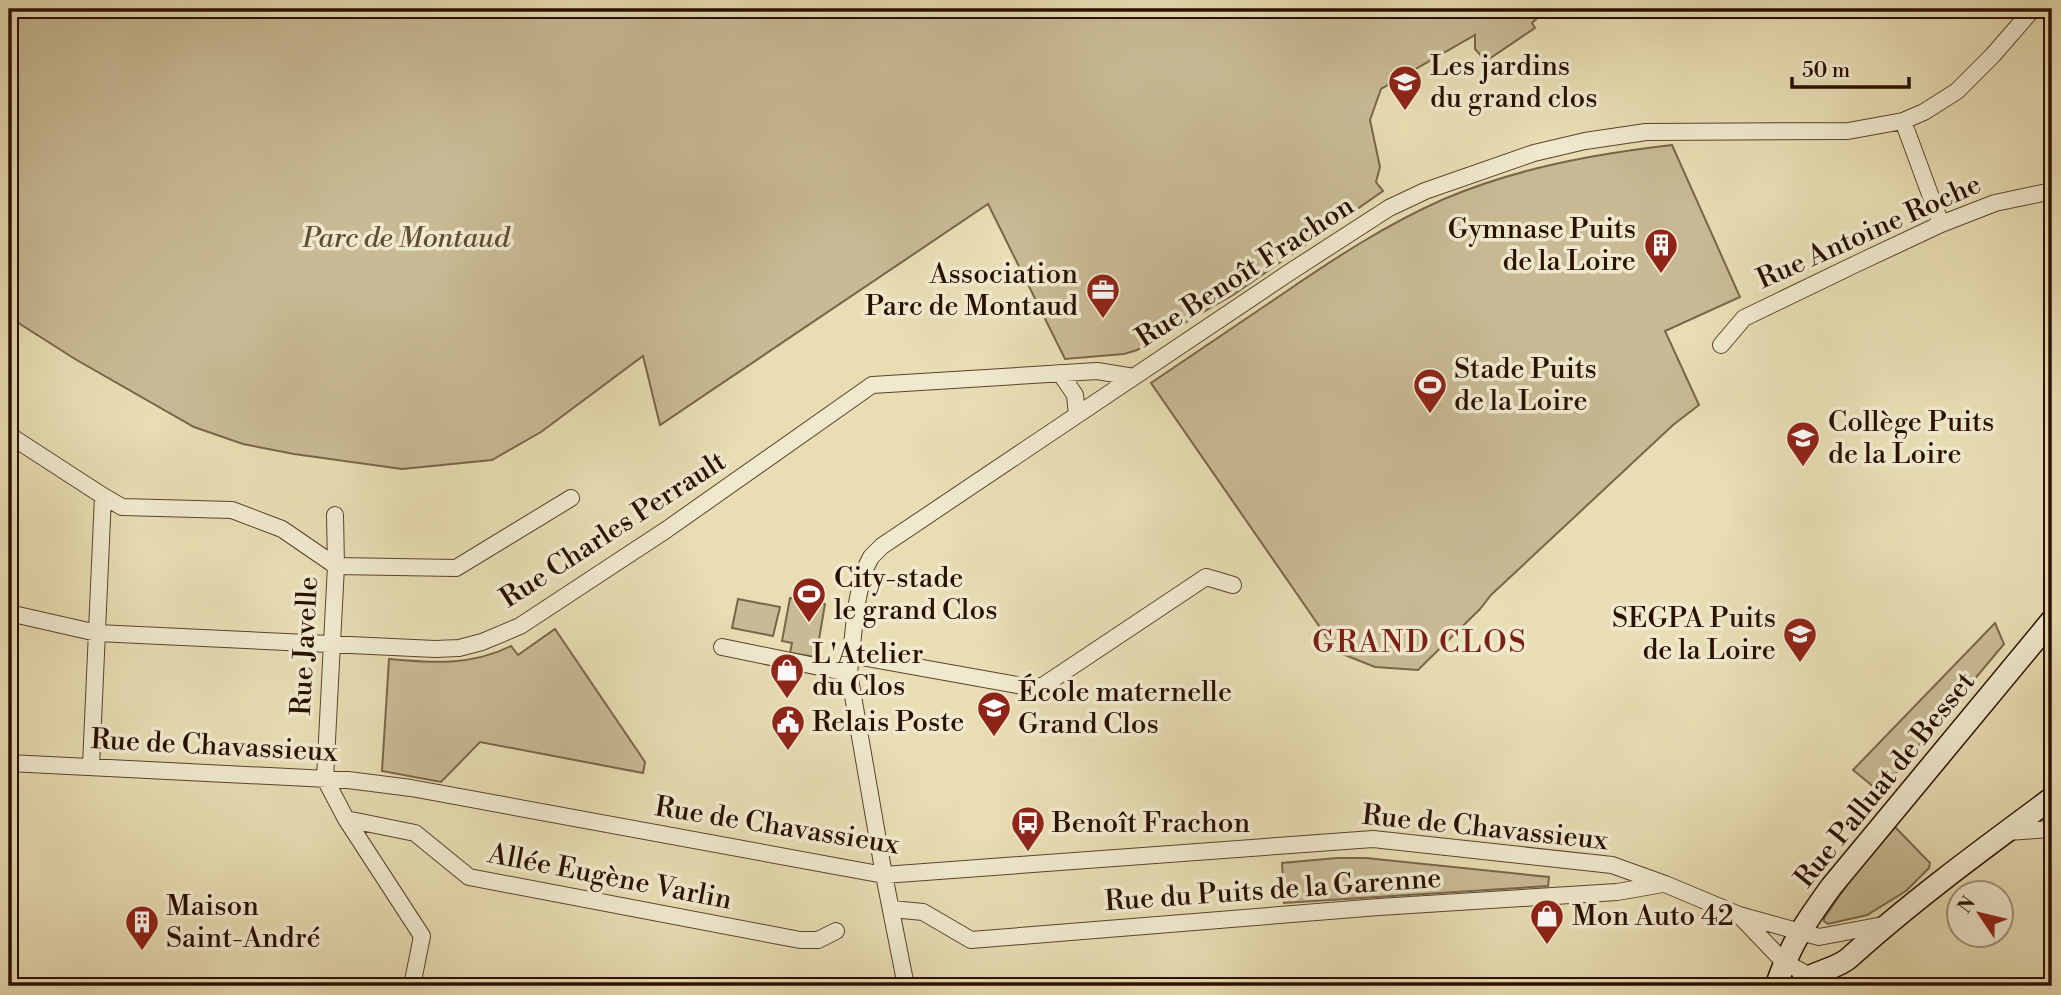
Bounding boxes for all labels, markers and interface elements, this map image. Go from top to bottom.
scale bar [1792,46,1909,90]
place label: Les jardins du grand clos [1430,49,1598,116]
text: 50 m [1802,58,1850,84]
school or university icon: Les jardins du grand clos [1386,63,1424,112]
street label: Rue Antoine Roche [1751,167,1987,297]
street label: Rue Benoît Frachon [1129,188,1361,356]
place label: Gymnase Puits de la Loire [1448,212,1636,279]
park label: Parc de Montaud [301,221,511,256]
building icon: Gymnase Puits de la Loire [1642,226,1680,275]
place label: Association Parc de Montaud [865,257,1078,324]
office icon: Association Parc de Montaud [1084,271,1122,320]
place label: Stade Puits de la Loire [1454,352,1597,419]
sports icon: Stade Puits de la Loire [1411,366,1449,415]
place label: Collège Puits de la Loire [1828,405,1994,472]
school or university icon: Collège Puits de la Loire [1784,419,1822,468]
street label: Rue Charles Perrault [494,444,732,616]
place label: City-stade le grand Clos [834,561,997,628]
street label: Rue Javelle [284,575,326,717]
sports icon: City-stade le grand Clos [790,575,828,624]
place label: SEGPA Puits de la Loire [1612,601,1776,668]
school or university icon: SEGPA Puits de la Loire [1781,615,1819,664]
district label: GRAND CLOS [1312,624,1528,662]
place label: L'Atelier du Clos [812,637,924,704]
shop icon: L'Atelier du Clos [768,651,806,700]
street label: Rue Palluat de Besset [1787,665,1983,895]
place label: École maternelle Grand Clos [1018,673,1232,742]
school or university icon: École maternelle Grand Clos [975,689,1013,738]
public building icon: Relais Poste [769,703,807,752]
place label: Relais Poste [812,705,964,740]
street label: Rue de Chavassieux [90,722,339,770]
street label: Rue de Chavassieux [652,789,903,863]
street label: Rue de Chavassieux [1360,798,1610,858]
bus stop icon: Benoît Frachon [1009,804,1047,853]
place label: Benoît Frachon [1051,806,1250,841]
street label: Allée Eugène Varlin [484,836,735,918]
street label: Rue du Puits de la Garenne [1103,861,1443,919]
north arrow [1946,880,2016,950]
place label: Maison Saint-André [166,889,321,956]
text: N [1953,892,1981,918]
shop icon: Mon Auto 42 [1528,897,1566,946]
place label: Mon Auto 42 [1572,899,1734,934]
building icon: Maison Saint-André [123,903,161,952]

